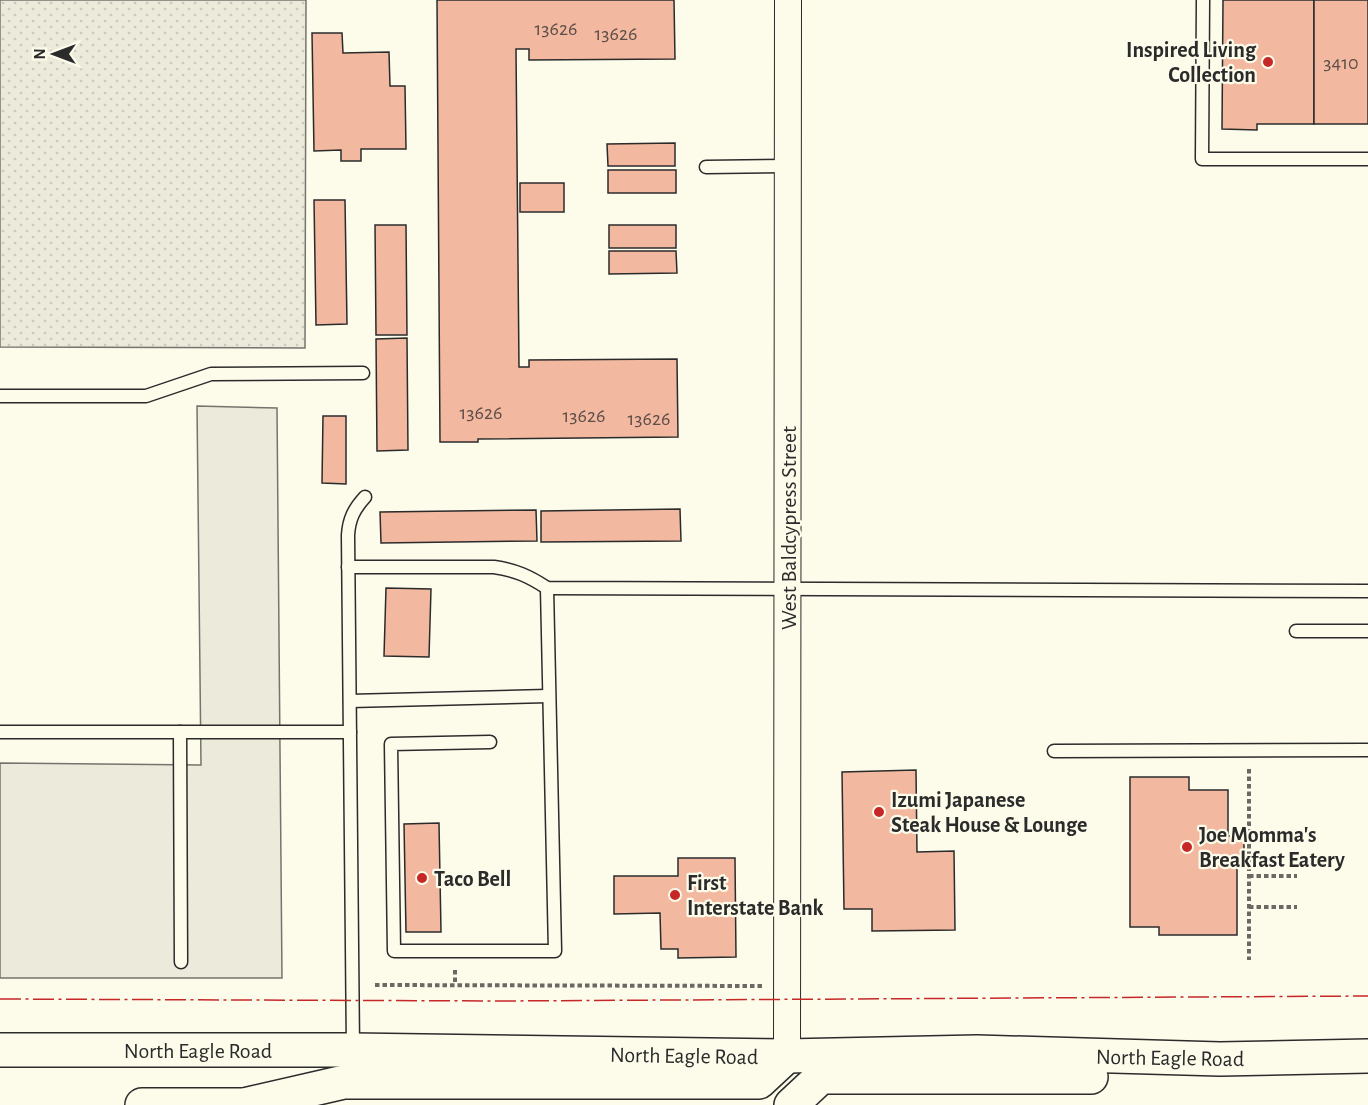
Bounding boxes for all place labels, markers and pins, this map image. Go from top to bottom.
place label: Inspired Living Collection [1126,39,1257,86]
marker: Inspired Living Collection [1261,55,1275,69]
place label: Izumi Japanese Steak House & Lounge [891,789,1087,836]
marker: Izumi Japanese Steak House & Lounge [872,805,886,819]
place label: Joe Momma's Breakfast Eatery [1199,824,1345,872]
marker: Joe Momma's Breakfast Eatery [1180,840,1194,854]
place label: Taco Bell [434,868,511,890]
marker: Taco Bell [415,871,429,885]
place label: First Interstate Bank [687,872,824,919]
marker: First Interstate Bank [668,888,682,902]

